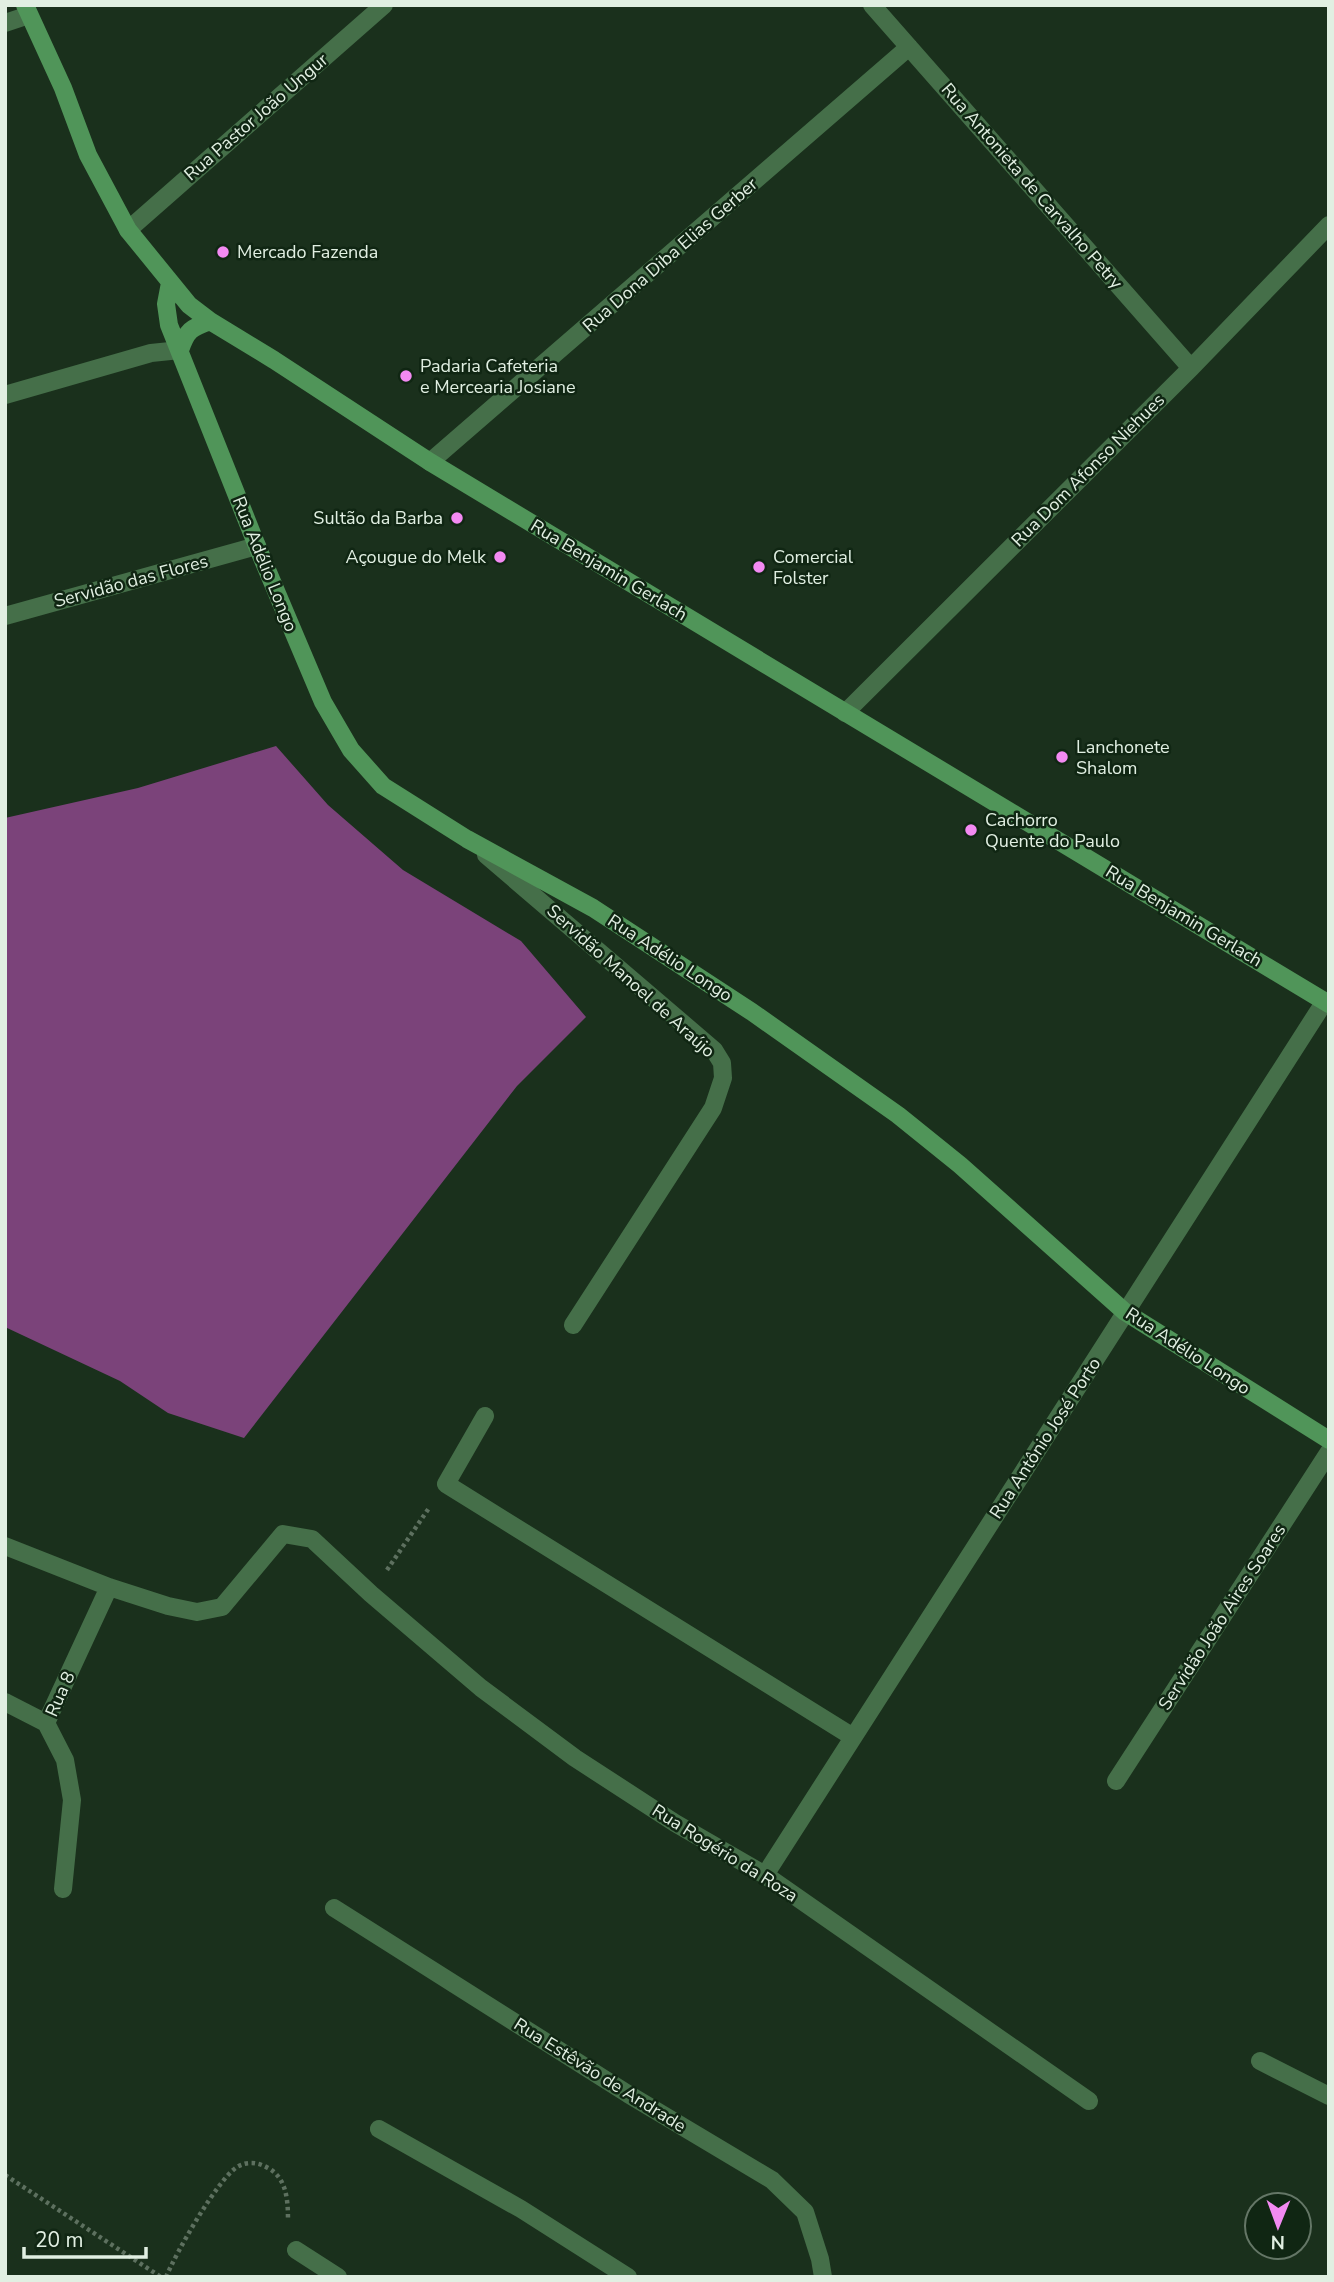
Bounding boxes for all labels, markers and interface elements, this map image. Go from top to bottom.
street label: Rua Pastor João Ungur [179,48,333,186]
street label: Rua Antonieta de Carvalho Petry [936,78,1129,295]
street label: Rua Dona Diba Elias Gerber [577,172,763,338]
place label: Mercado Fazenda [237,240,378,264]
marker: Mercado Fazenda [215,244,231,260]
place label: Padaria Cafeteria e Mercearia Josiane [420,354,576,399]
marker: Padaria Cafeteria e Mercearia Josiane [398,368,414,384]
street label: Rua Dom Afonso Niehues [1006,388,1170,552]
street label: Rua Adélio Longo [227,493,303,635]
place label: Sultão da Barba [313,506,443,530]
marker: Sultão da Barba [449,510,465,526]
street label: Rua Benjamin Gerlach [526,514,692,626]
place label: Açougue do Melk [345,545,487,569]
place label: Comercial Folster [773,545,854,590]
street label: Servidão das Flores [51,549,211,613]
marker: Açougue do Melk [492,549,508,565]
marker: Comercial Folster [751,559,767,575]
place label: Lanchonete Shalom [1076,735,1170,780]
marker: Lanchonete Shalom [1054,749,1070,765]
place label: Cachorro Quente do Paulo [985,808,1120,853]
marker: Cachorro Quente do Paulo [963,822,979,838]
street label: Rua Benjamin Gerlach [1101,860,1267,972]
street label: Servidão Manoel de Araújo [542,899,720,1063]
street label: Rua Adélio Longo [603,909,737,1007]
street label: Rua Adélio Longo [1121,1302,1255,1400]
street label: Rua Antônio José Porto [984,1353,1106,1523]
street label: Servidão João Aires Soares [1153,1519,1291,1715]
street label: Rua 8 [39,1668,81,1720]
street label: Rua Rogério da Roza [648,1798,802,1908]
street label: Rua Estêvão de Andrade [509,2012,691,2138]
north arrow [1243,2191,1313,2261]
scale bar [24,2216,147,2260]
text: 20 m [35,2226,84,2254]
text: N [1270,2229,1285,2255]

